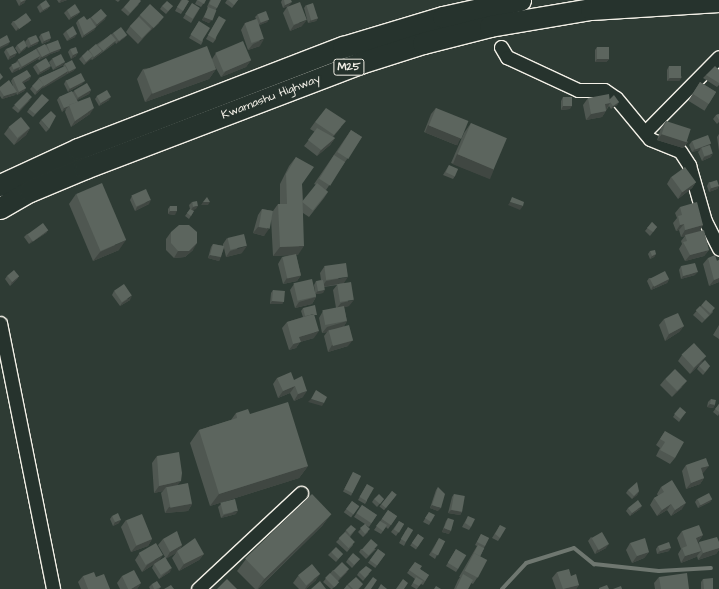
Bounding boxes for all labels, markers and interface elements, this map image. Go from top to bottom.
road number: M25 [333,58,365,76]
street label: Kwamashu Highway [219,71,323,123]

